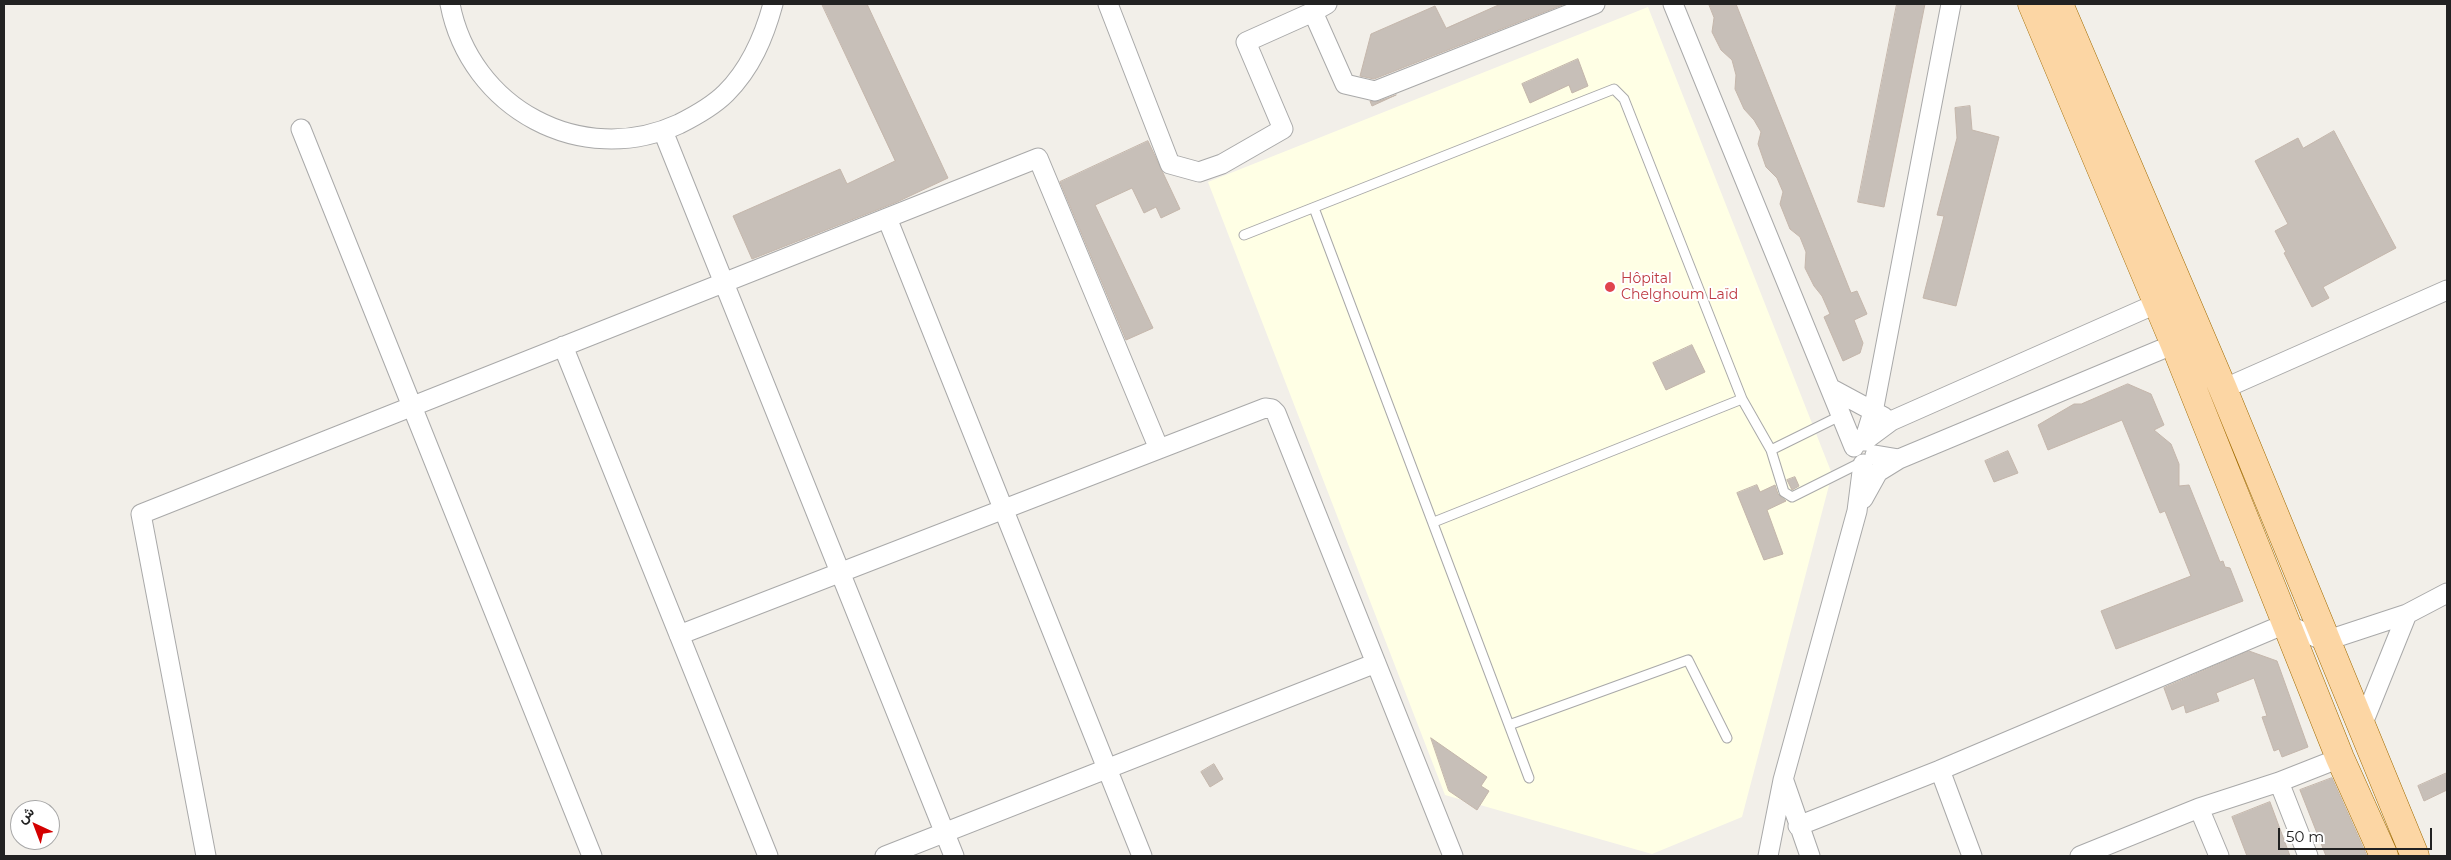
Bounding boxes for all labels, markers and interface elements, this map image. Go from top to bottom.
place label: Hôpital Chelghoum Laïd [1621,271,1738,304]
marker: Hôpital Chelghoum Laïd [1603,280,1617,294]
north arrow [10,800,60,850]
text: ش [13,802,38,827]
scale bar [2281,818,2435,850]
text: 50 m [2286,827,2324,846]

